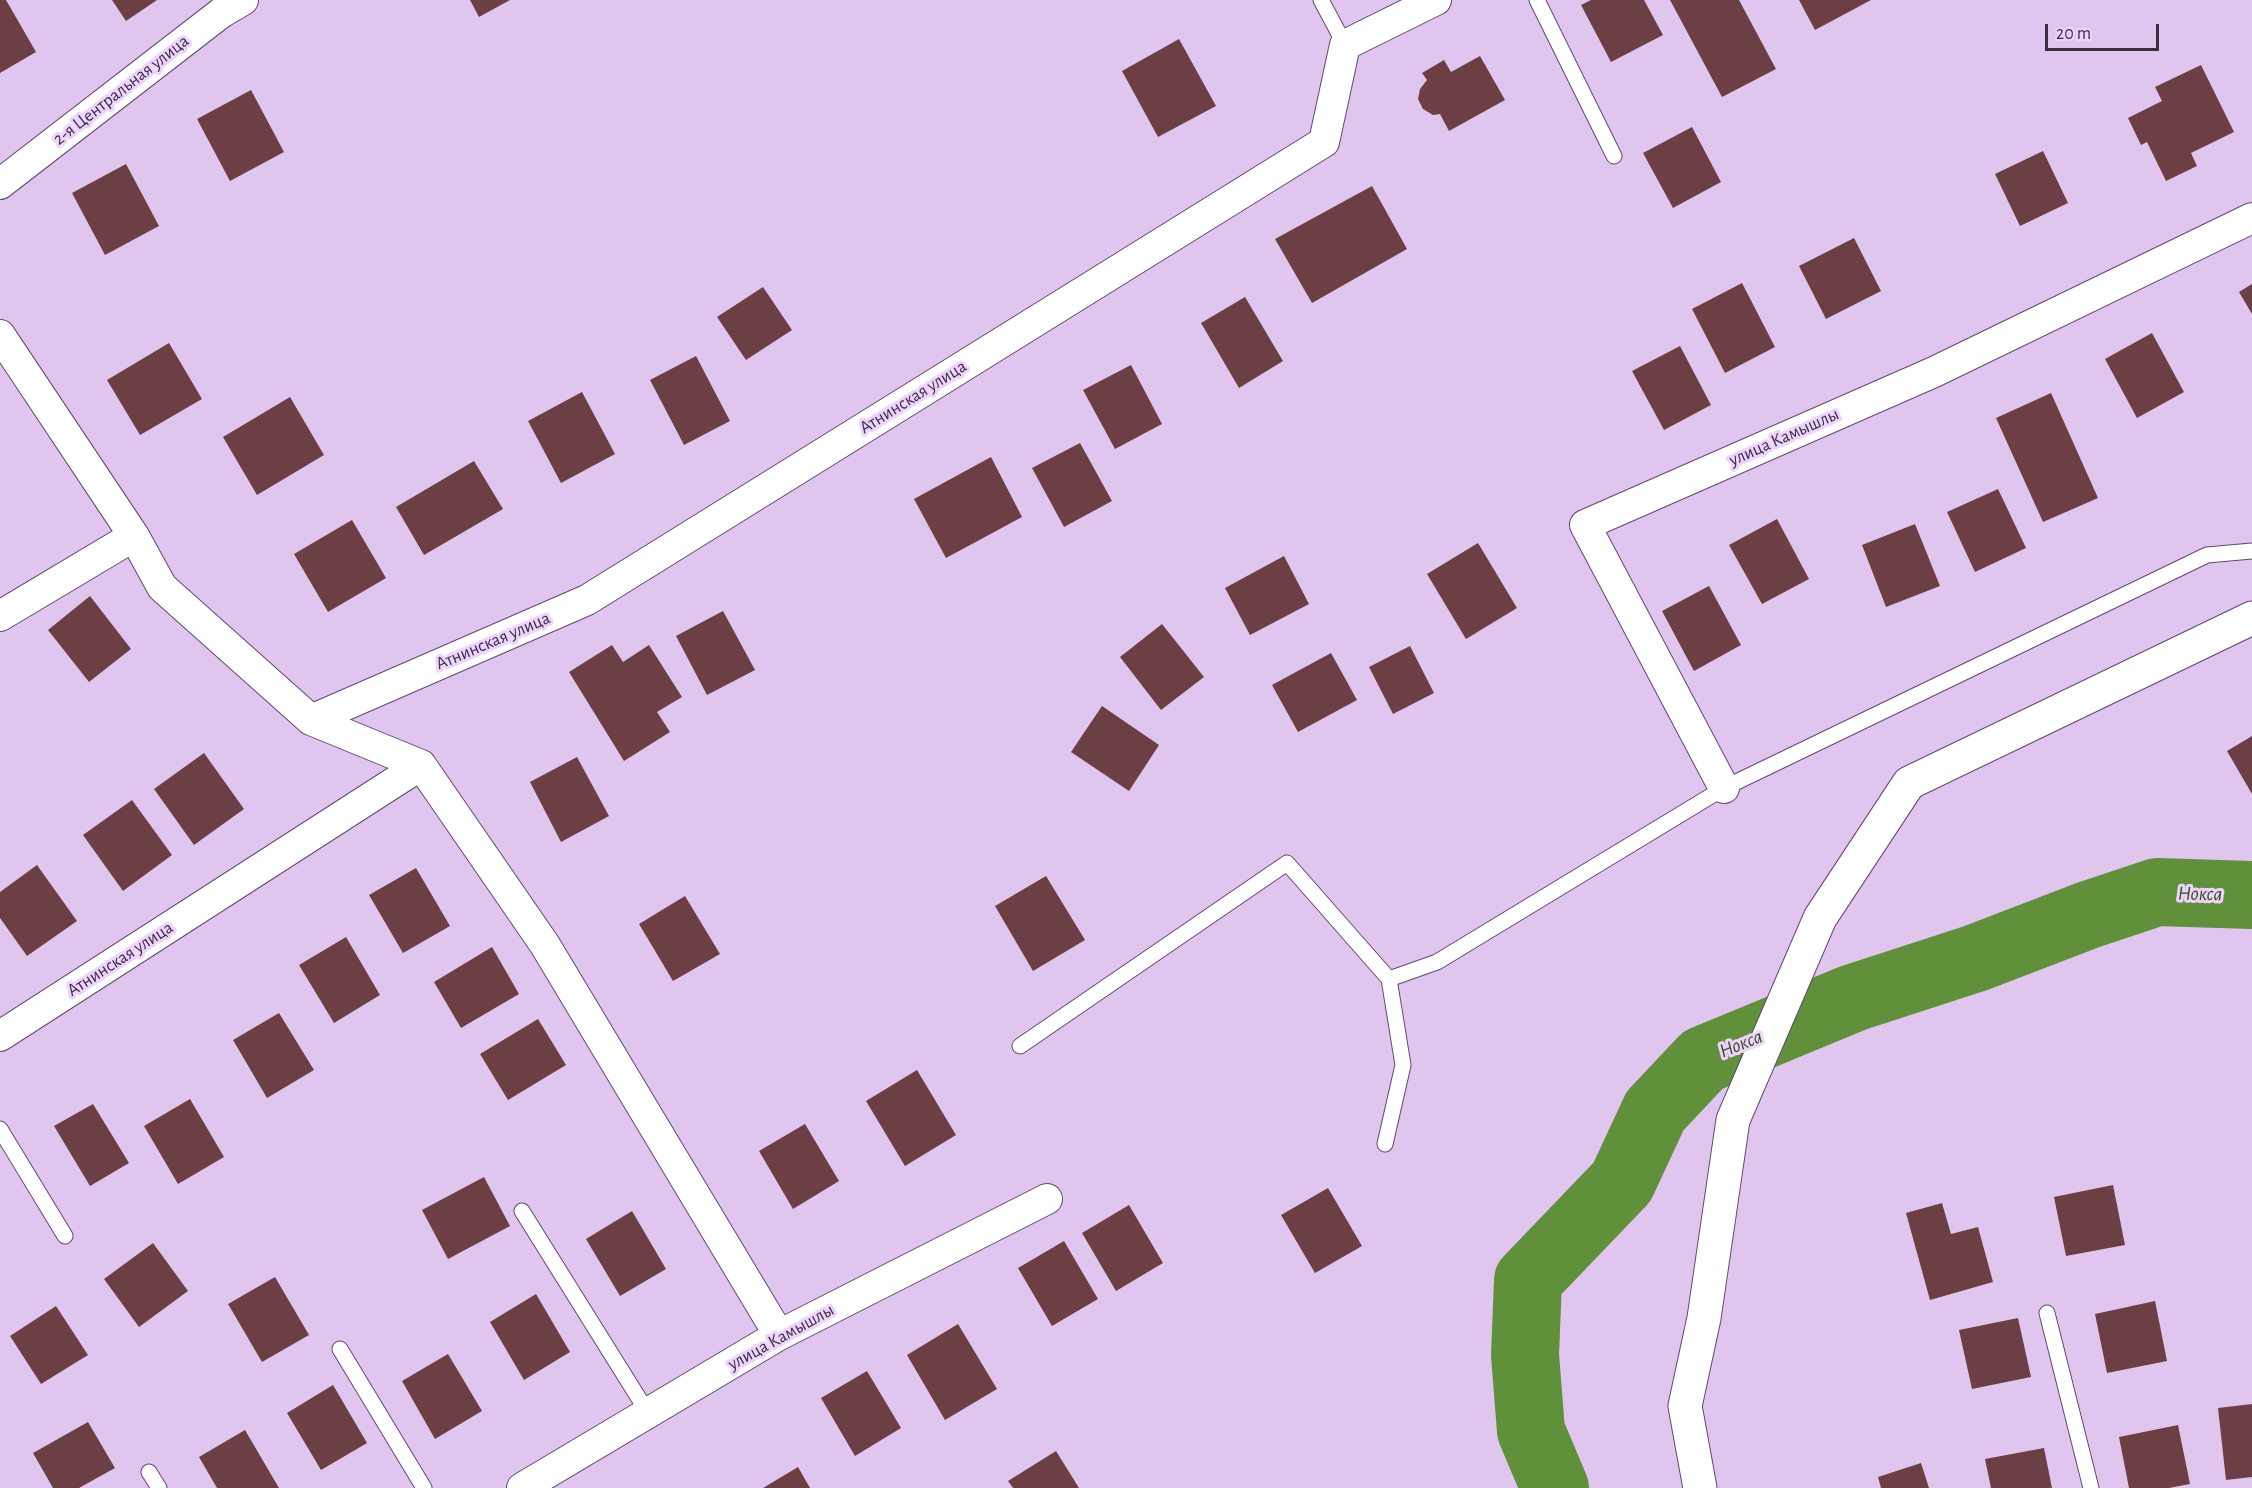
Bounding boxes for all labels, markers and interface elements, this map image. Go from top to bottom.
scale bar [2048,12,2162,50]
text: 20 m [2056,25,2091,43]
street label: 2-я Центральная улица [49,30,193,150]
street label: Атнинская улица [855,355,971,439]
street label: улица Камышлы [1726,403,1842,471]
street label: Атнинская улица [433,607,553,675]
water label: Нокса [2178,882,2222,906]
street label: Атнинская улица [63,917,177,1001]
water label: Нокса [1716,1025,1766,1063]
street label: улица Камышлы [724,1299,838,1375]

